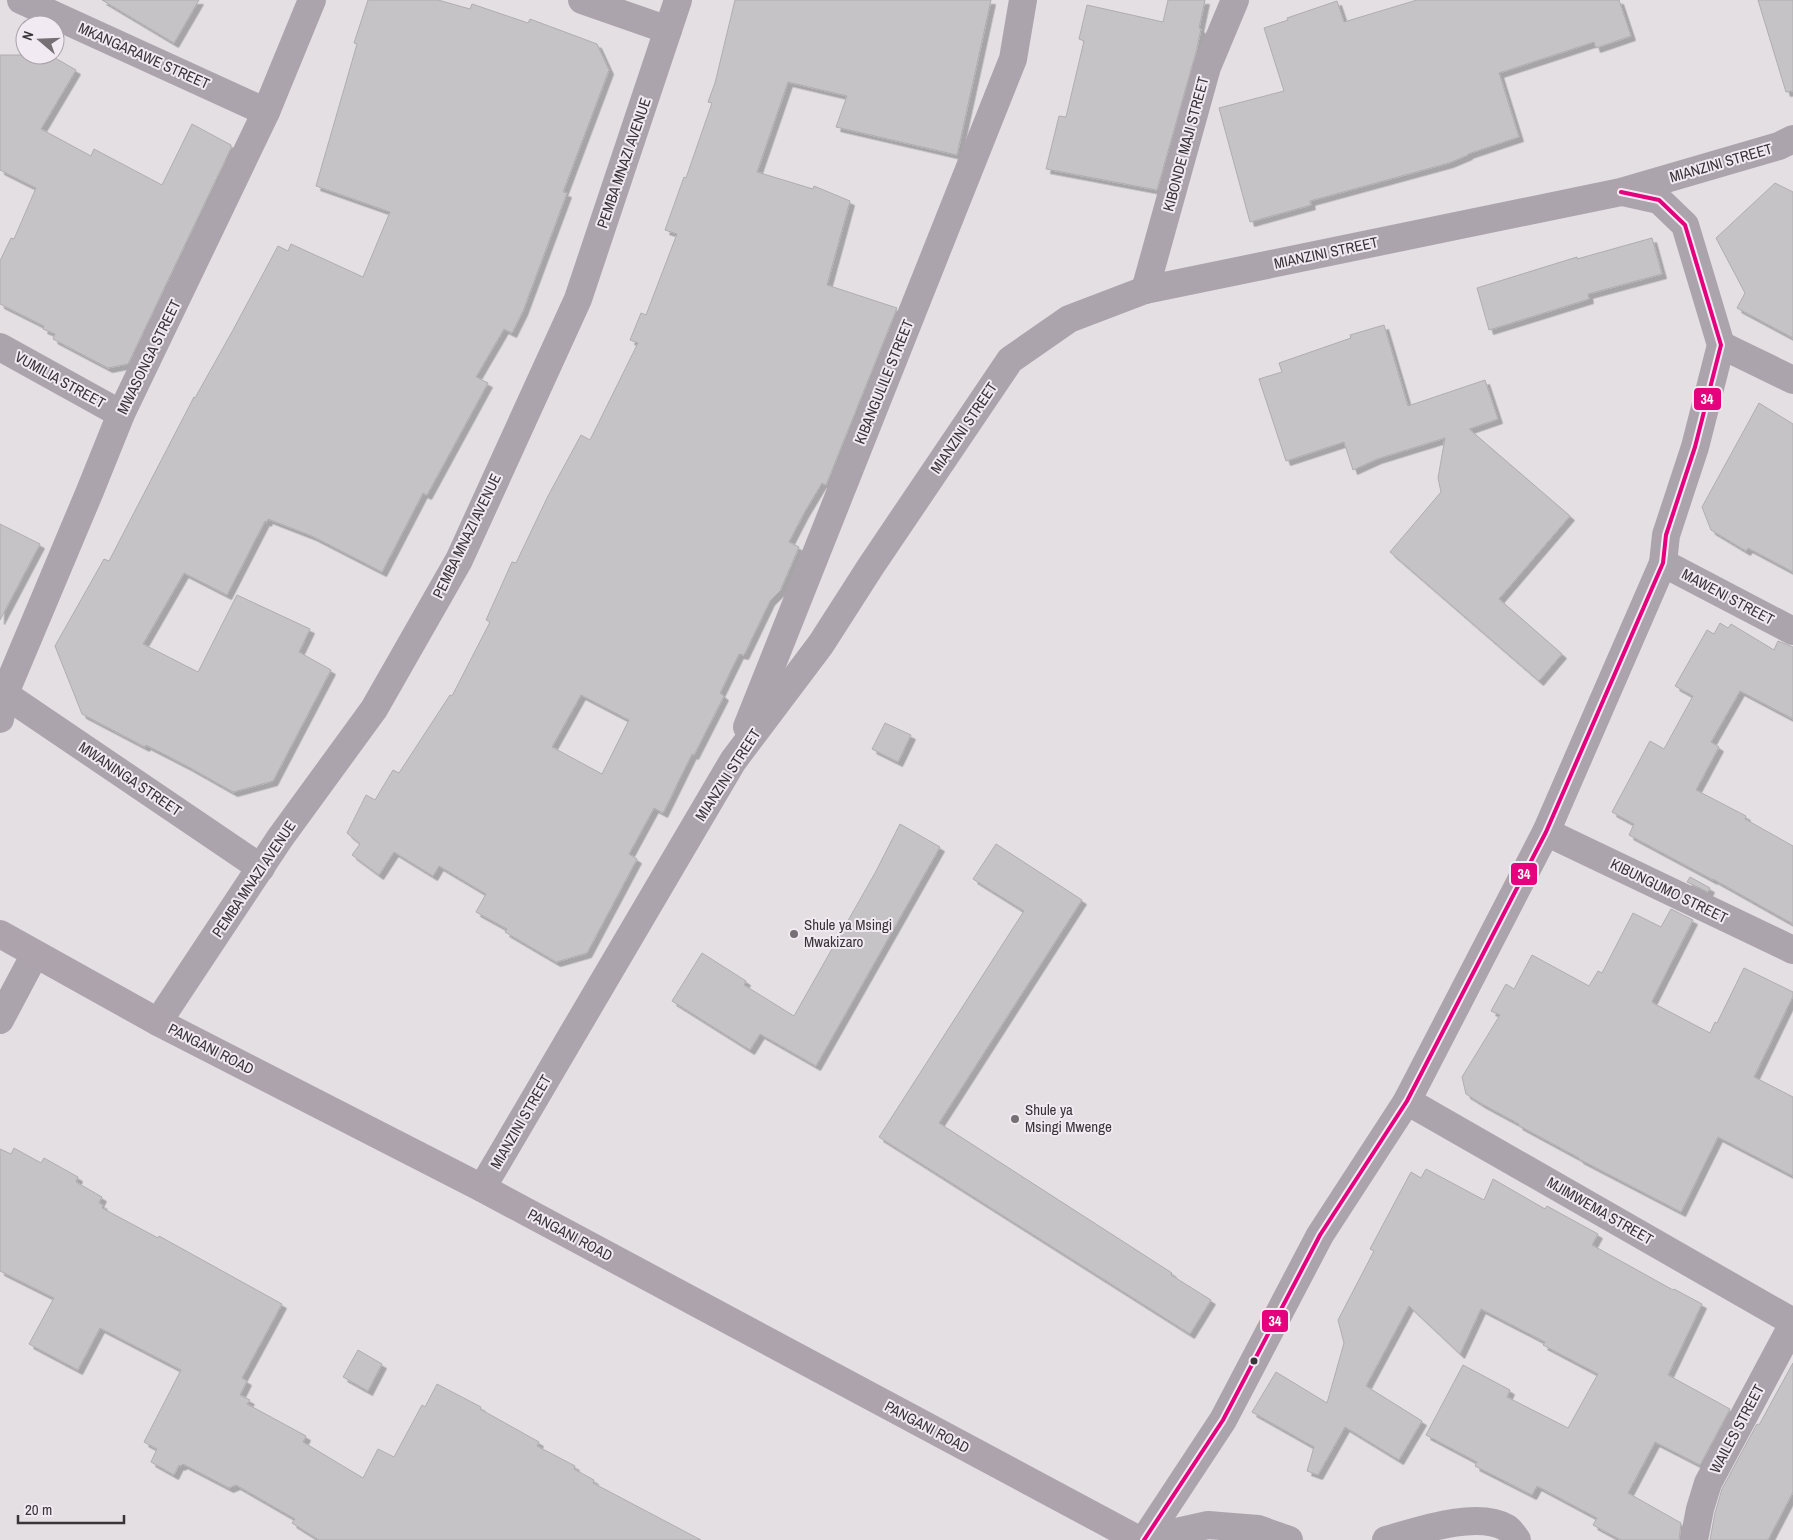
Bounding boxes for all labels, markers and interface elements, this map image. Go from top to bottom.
north arrow [15,15,65,65]
street label: MKANGARAWE STREET [75,17,214,94]
text: N [18,29,38,43]
street label: KIBONDE MAJI STREET [1157,74,1214,214]
street label: PEMBA MNAZI AVENUE [591,95,656,231]
street label: MIANZINI STREET [1667,138,1775,187]
street label: MIANZINI STREET [1272,231,1380,274]
street label: MWASONGA STREET [112,295,186,418]
street label: KIBANGULILE STREET [849,316,918,447]
street label: VUMILIA STREET [11,346,110,413]
street label: MIANZINI STREET [925,378,1002,478]
line badge: 34 [1693,387,1722,411]
text: 34 [1701,390,1714,408]
street label: PEMBA MNAZI AVENUE [427,470,506,602]
street label: MAWENI STREET [1678,563,1779,630]
street label: MIANZINI STREET [690,724,765,825]
street label: MWANINGA STREET [75,736,186,821]
street label: PEMBA MNAZI AVENUE [207,816,300,941]
street label: KIBUNGUMO STREET [1607,853,1732,928]
line badge: 34 [1510,862,1538,886]
text: 34 [1518,865,1531,883]
place label: Shule ya Msingi Mwakizaro [804,914,892,952]
marker: Shule ya Msingi Mwakizaro [788,928,800,940]
street label: PANGANI ROAD [165,1018,258,1079]
street label: MIANZINI STREET [485,1070,556,1173]
place label: Shule ya Msingi Mwenge [1025,1099,1112,1137]
marker: Shule ya Msingi Mwenge [1009,1113,1021,1125]
street label: MJIMWEMA STREET [1543,1172,1658,1250]
street label: PANGANI ROAD [524,1203,617,1266]
line badge: 34 [1261,1309,1289,1333]
text: 34 [1269,1312,1282,1330]
unlabelled marker [1249,1356,1259,1366]
street label: WAILES STREET [1704,1380,1769,1477]
street label: PANGANI ROAD [881,1395,974,1458]
scale bar [18,1492,124,1524]
text: 20 m [25,1499,52,1520]

